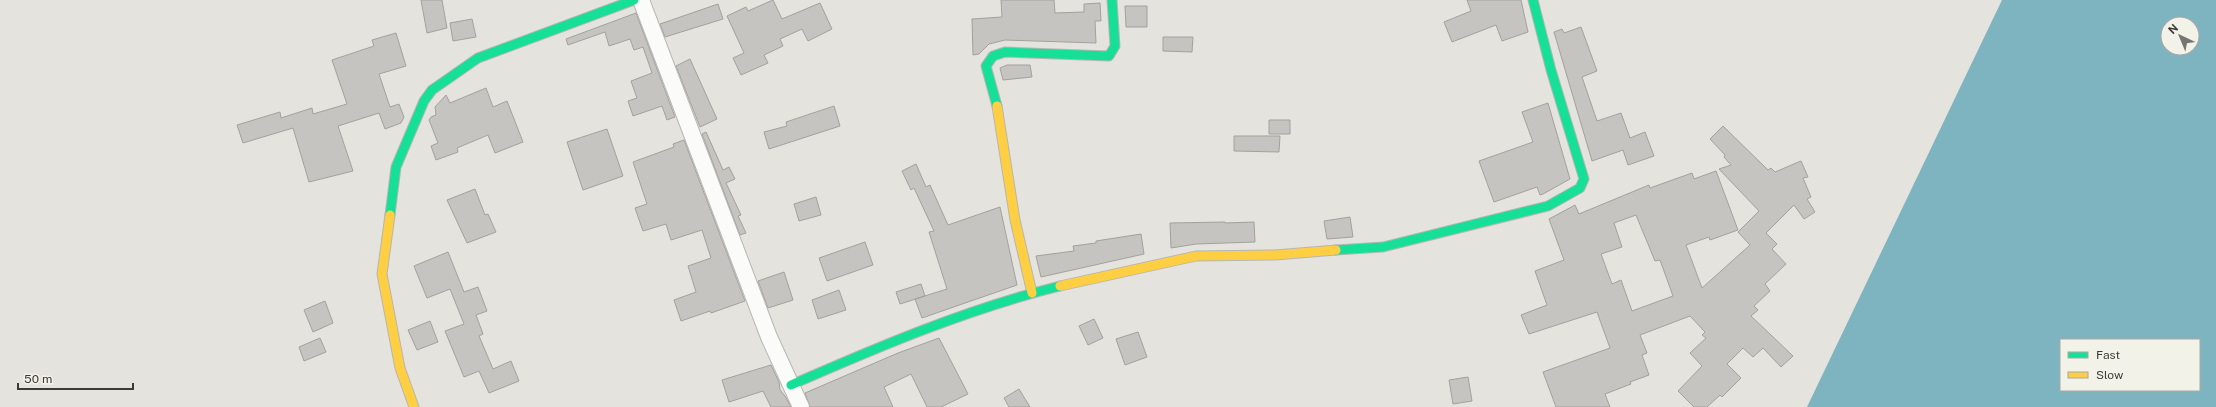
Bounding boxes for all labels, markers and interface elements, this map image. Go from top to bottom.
north arrow [2160,16,2200,56]
text: N [2166,22,2180,36]
legend [2060,339,2200,391]
text: Fast [2096,348,2121,362]
scale bar [18,365,133,391]
text: Slow [2096,368,2124,382]
text: 50 m [24,372,52,386]

